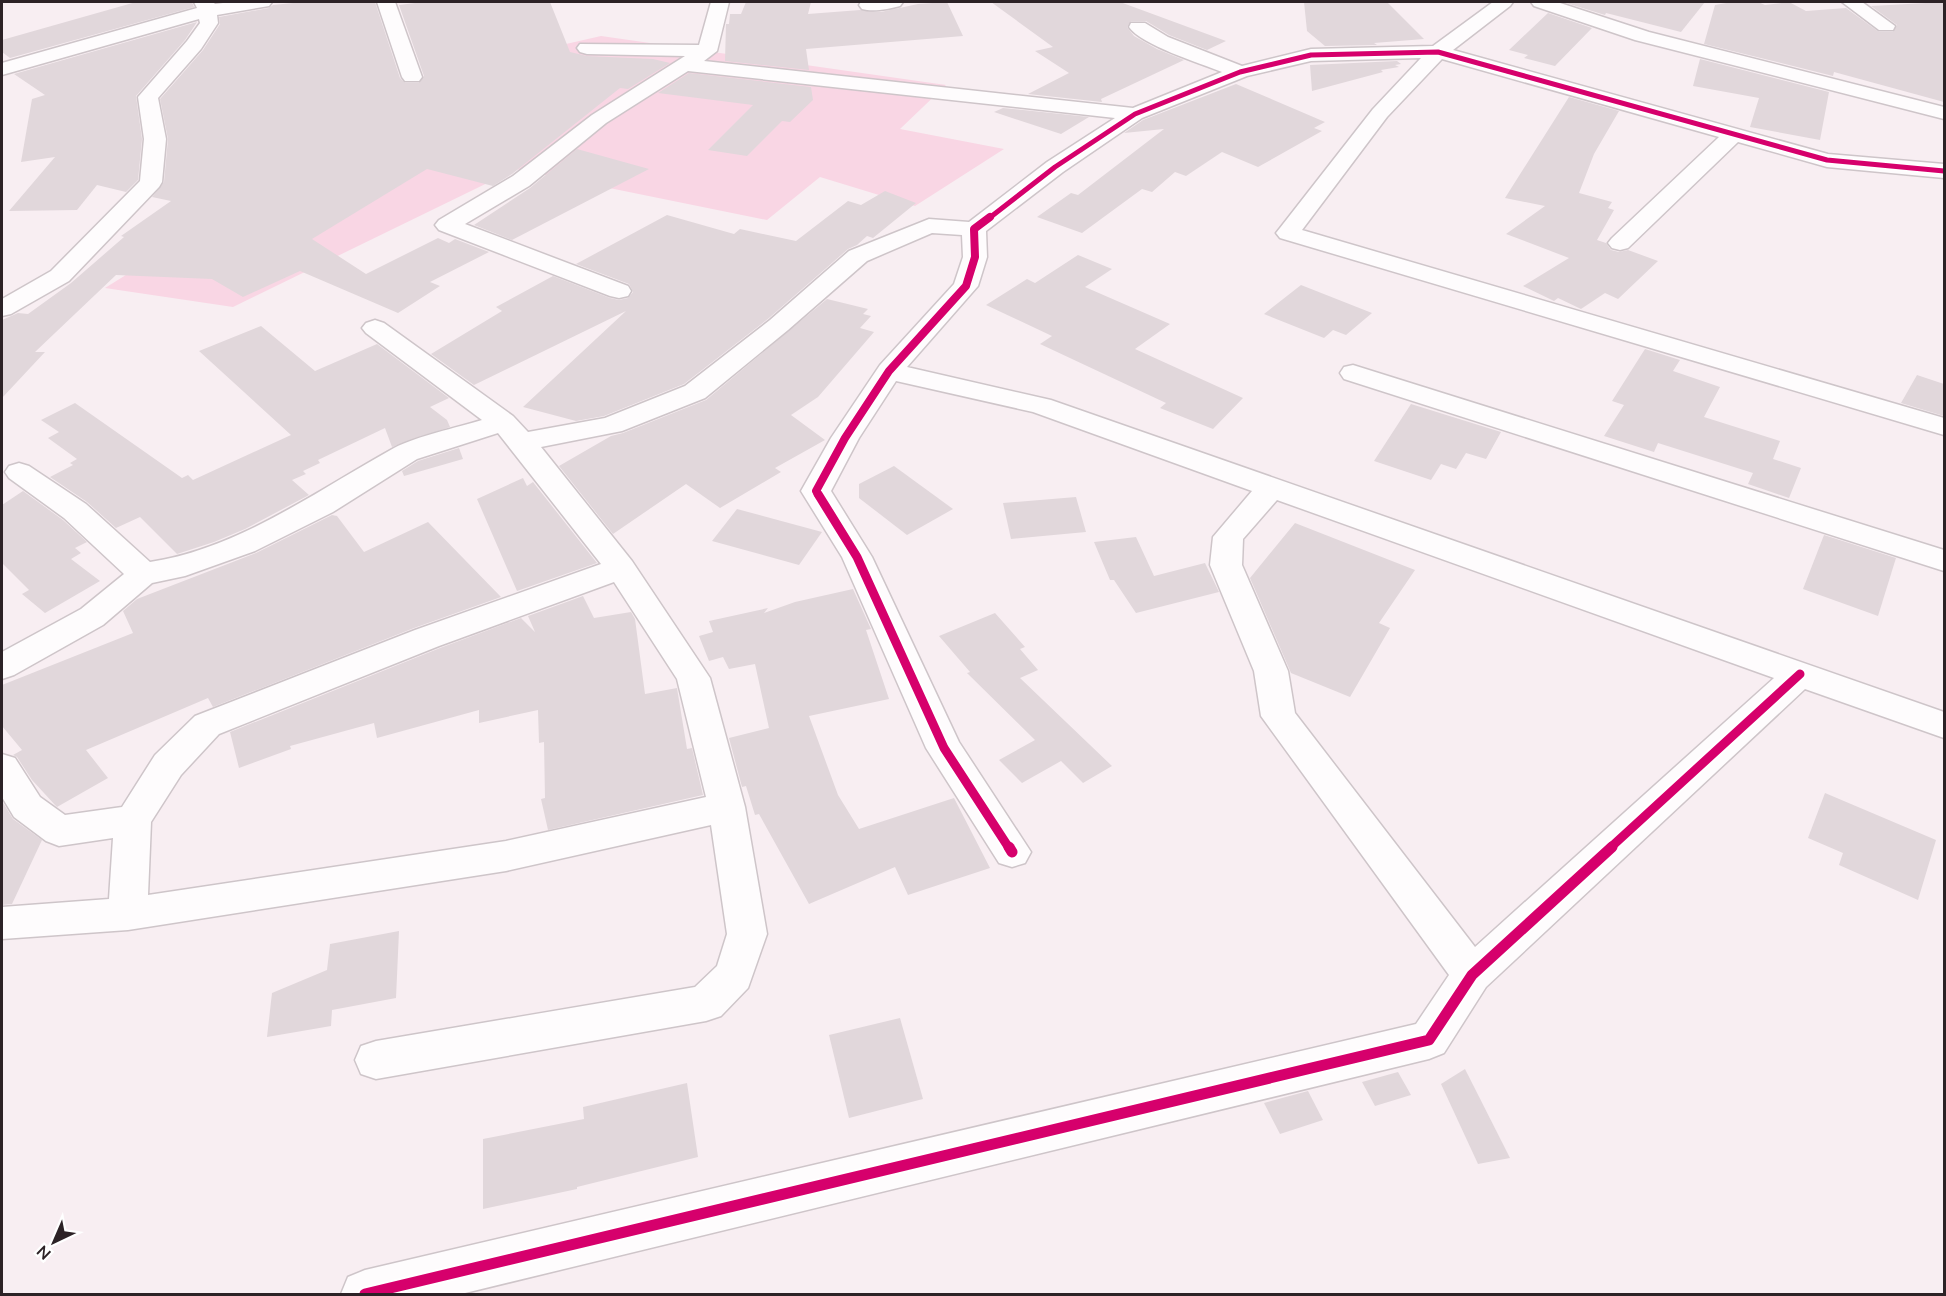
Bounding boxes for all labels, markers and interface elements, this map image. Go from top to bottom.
north arrow [24,1212,84,1272]
text: N [32,1241,55,1264]

